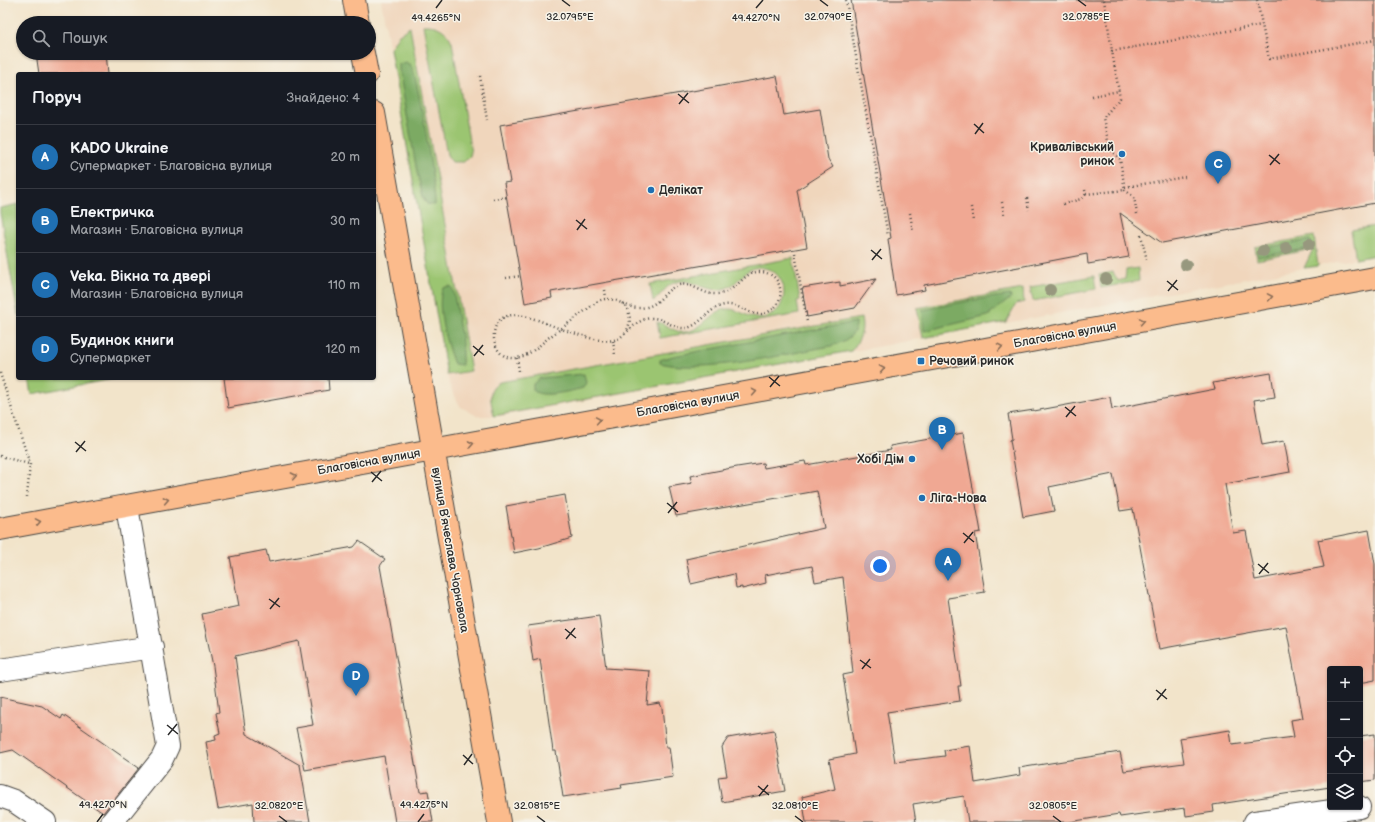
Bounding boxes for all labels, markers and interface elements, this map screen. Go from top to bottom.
text: 32.0795°E [546,11,594,23]
text: 32.0790°E [804,11,852,23]
text: 32.0785°E [1062,11,1110,23]
text: 49.4265°N [411,12,461,24]
text: 49.4270°N [732,12,780,24]
search box [16,16,376,60]
icon: search [30,27,52,49]
text: Пошук [62,29,108,48]
text: Поруч [32,88,82,108]
text: Знайдено: 4 [287,90,360,106]
text: KADO Ukraine [70,139,168,158]
place label: Кривалівський ринок [1030,140,1114,169]
text: A [41,149,49,165]
text: 20 m [330,149,360,165]
marker: Кривалівський ринок [1117,149,1127,159]
pin: C [1205,151,1231,184]
text: Супермаркет · Благовісна вулиця [70,158,272,174]
place label: Делікат [659,183,703,198]
marker: Делікат [646,185,656,195]
text: Електричка [70,203,154,222]
text: B [40,213,50,229]
text: 30 m [330,213,360,229]
text: Магазин · Благовісна вулиця [70,222,243,238]
text: Veka. Вікна та двері [70,267,211,286]
text: C [40,277,50,293]
text: 110 m [328,277,360,293]
text: Магазин · Благовісна вулиця [70,286,243,302]
one-way arrow [1267,293,1273,302]
one-way arrow [1139,317,1145,325]
street label: Благовісна вулиця [1012,319,1118,351]
text: Будинок книги [70,331,174,350]
text: D [40,341,50,357]
text: 120 m [325,341,360,357]
one-way arrow [997,343,1003,351]
text: Супермаркет [70,350,151,366]
place label: Речовий ринок [929,354,1014,369]
marker: Речовий ринок [916,356,926,366]
one-way arrow [879,365,885,373]
street label: Благовісна вулиця [635,388,741,420]
one-way arrow [751,388,757,397]
one-way arrow [595,417,602,425]
pin: B [929,417,955,450]
one-way arrow [468,440,474,448]
street label: Благовісна вулиця [316,446,422,478]
place label: Хобі Дім [856,452,904,467]
marker: Хобі Дім [907,454,917,464]
street label: вулиця Вʼячеслава Чорновола [428,466,472,634]
one-way arrow [291,472,297,481]
place label: Ліга-Нова [929,491,988,506]
marker: Ліга-Нова [917,493,927,503]
one-way arrow [163,496,169,504]
one-way arrow [35,518,41,527]
pin: A [935,548,961,581]
your location [870,556,890,576]
pin: D [343,663,369,696]
map controls [1327,666,1363,810]
button: + [1327,666,1363,702]
button: − [1327,702,1363,738]
button: locate [1327,738,1363,774]
button: layers [1327,774,1363,810]
text: 49.4270°N [79,799,127,811]
text: 49.4275°N [400,799,448,811]
text: 32.0820°E [255,800,304,812]
text: 32.0815°E [514,800,561,812]
text: 32.0810°E [772,800,819,812]
text: 32.0805°E [1029,800,1078,812]

